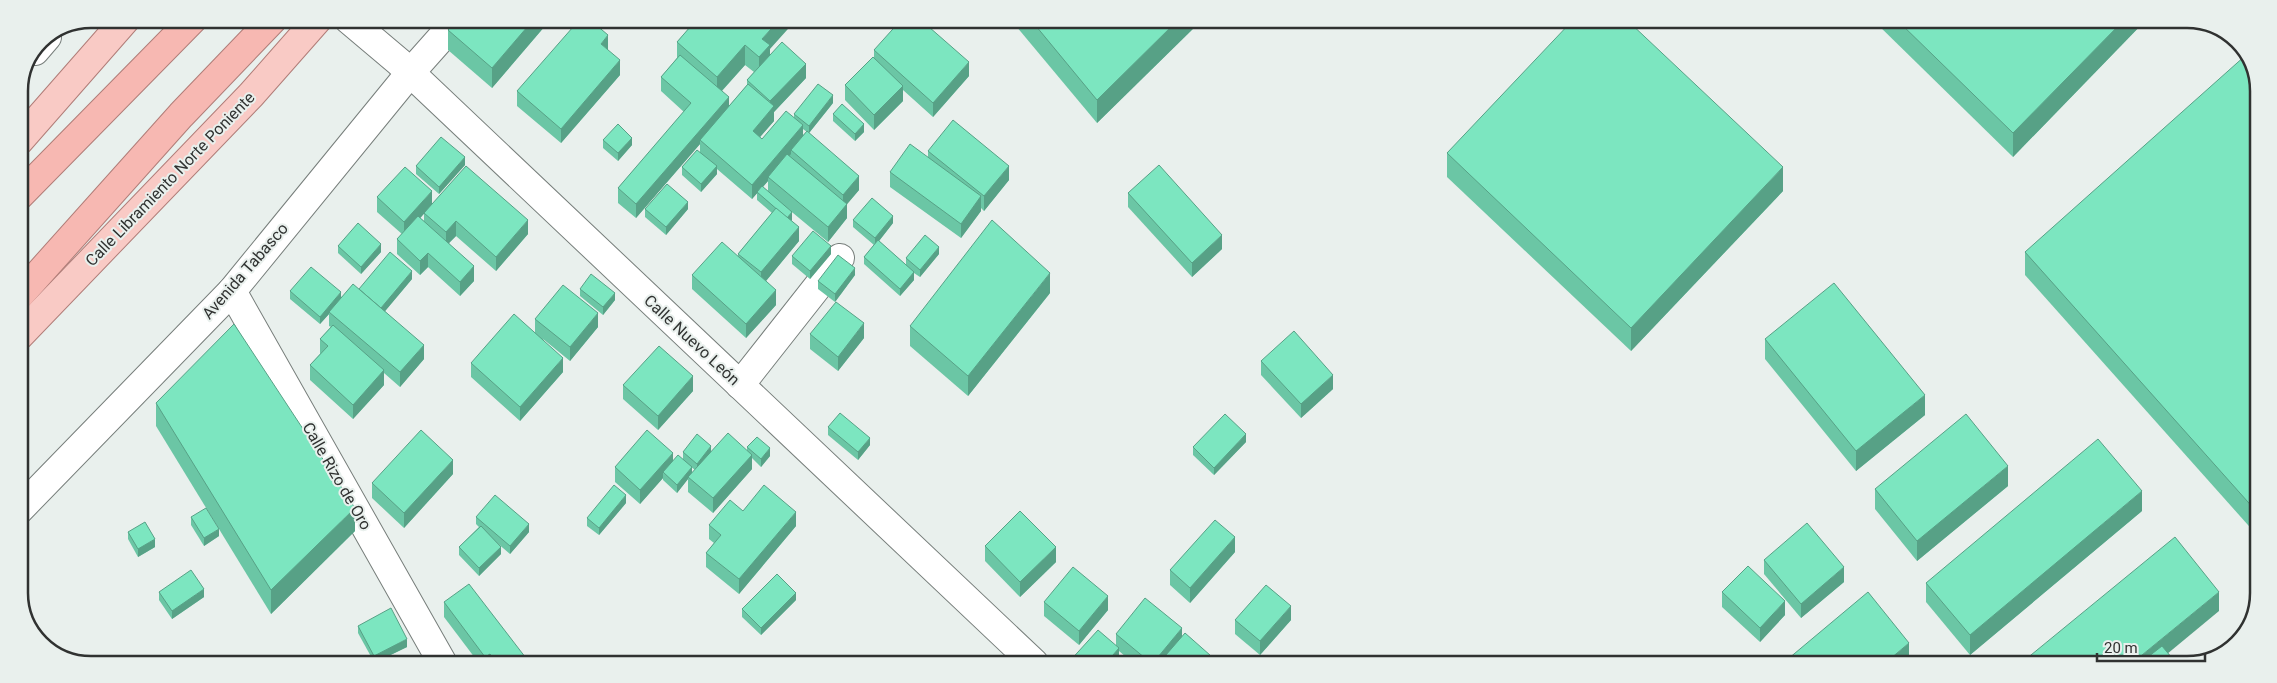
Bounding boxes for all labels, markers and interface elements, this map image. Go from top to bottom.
street label: Calle Libramiento Norte Poniente [82,88,258,270]
street label: Avenida Tabasco [198,219,292,323]
street label: Calle Nuevo León [640,291,744,389]
street label: Calle Rizo de Oro [299,419,375,533]
scale bar [2097,630,2204,662]
text: 20 m [2104,639,2138,657]

